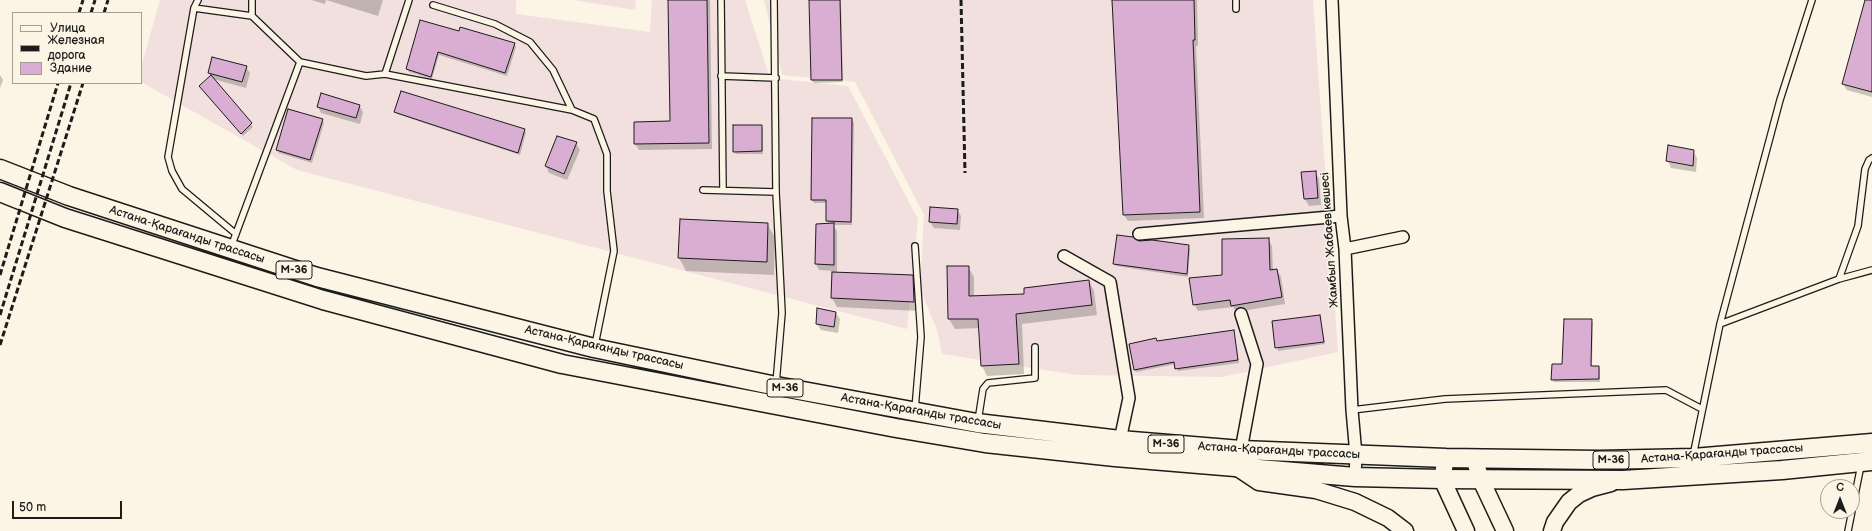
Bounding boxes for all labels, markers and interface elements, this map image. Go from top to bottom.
legend [12,12,142,84]
text: Улица [50,21,86,36]
text: Железная дорога [48,33,105,63]
text: Здание [50,61,92,76]
street label: Жамбыл Жабаев көшесі [1318,172,1342,308]
street label: Астана-Қарағанды трассасы [108,203,266,267]
road number: M-36 [276,261,312,279]
street label: Астана-Қарағанды трассасы [523,323,685,373]
road number: M-36 [767,379,803,397]
street label: Астана-Қарағанды трассасы [840,391,1002,433]
road number: M-36 [1148,435,1184,453]
street label: Астана-Қарағанды трассасы [1198,440,1360,462]
street label: Астана-Қарағанды трассасы [1640,441,1804,467]
road number: M-36 [1593,451,1629,469]
north arrow [1820,479,1860,519]
text: С [1836,481,1844,494]
scale bar [14,493,124,519]
text: 50 m [19,500,46,515]

